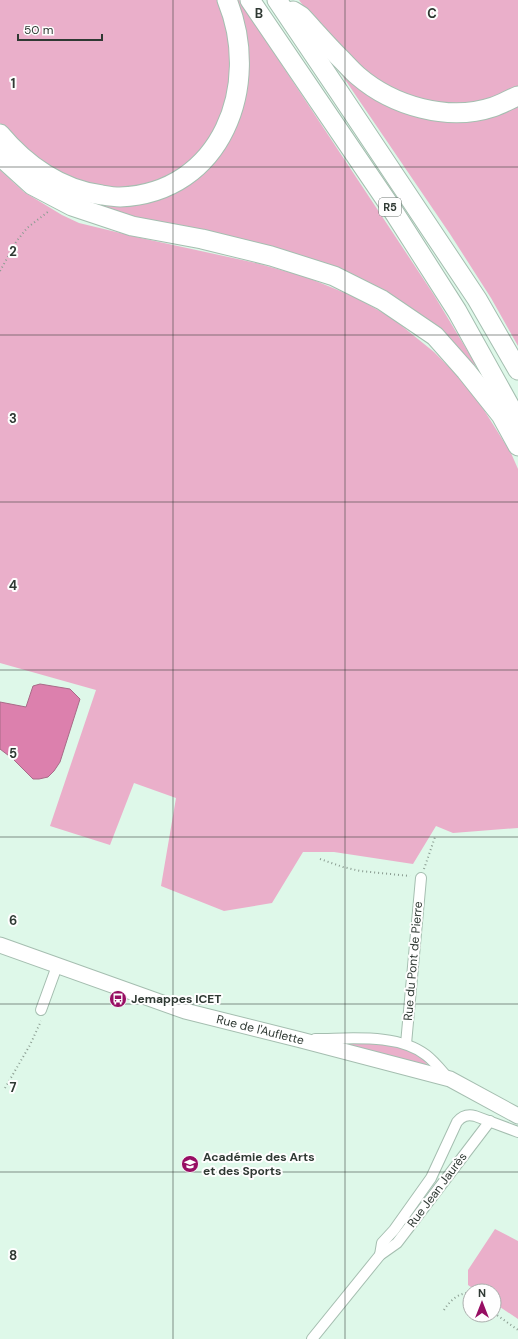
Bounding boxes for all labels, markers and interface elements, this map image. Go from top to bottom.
text: B [255,5,263,22]
text: C [427,5,437,22]
scale bar [18,16,102,42]
text: 50 m [24,22,53,38]
text: 1 [11,75,15,92]
road number: R5 [379,198,401,216]
text: 2 [9,243,17,260]
text: 3 [9,410,17,427]
text: 4 [9,577,17,594]
text: 5 [9,745,17,762]
street label: Rue du Pont de Pierre [400,900,426,1021]
text: 6 [9,912,17,929]
bus stop icon: Jemappes ICET [108,989,128,1009]
place label: Jemappes ICET [131,991,221,1007]
street label: Rue de l'Auflette [215,1011,306,1048]
text: 7 [10,1079,17,1096]
place label: Académie des Arts et des Sports [203,1149,315,1179]
street label: Rue Jean Jaurès [404,1149,470,1231]
school or university icon: Académie des Arts et des Sports [180,1154,200,1174]
text: 8 [9,1247,17,1264]
north arrow [462,1283,502,1323]
text: N [478,1286,486,1300]

